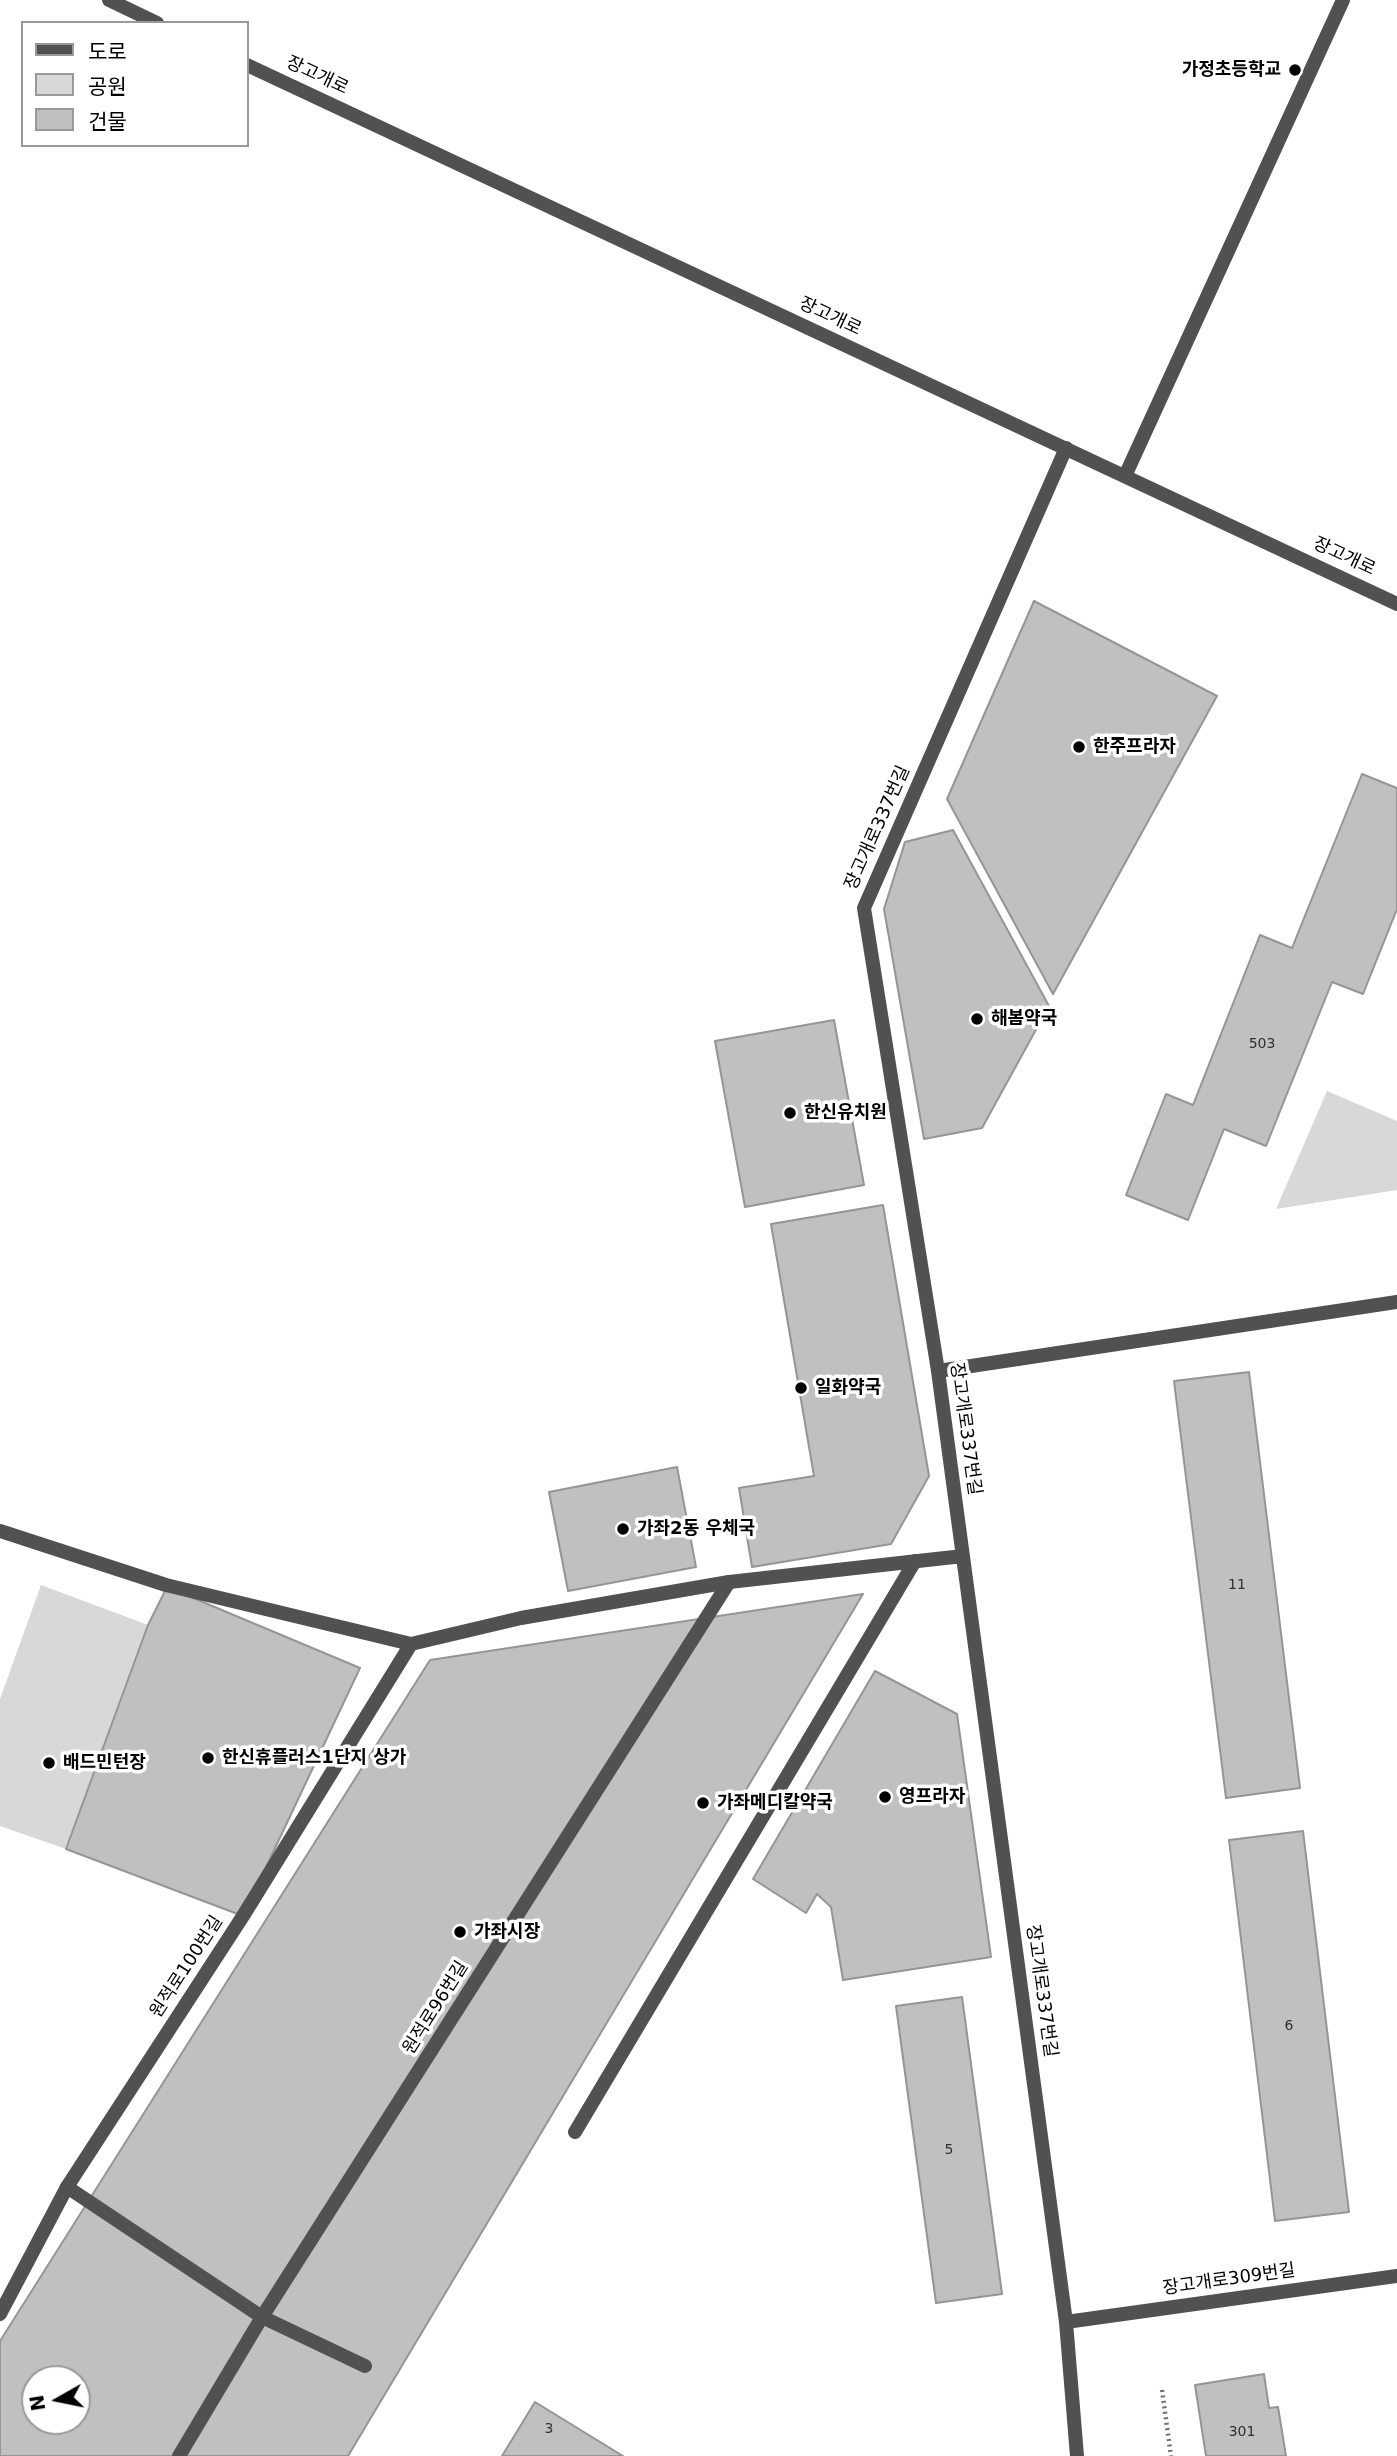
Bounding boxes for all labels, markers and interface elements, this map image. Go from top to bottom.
legend [21,21,248,147]
text: 도로 [88,40,127,64]
street label: 장고개로 [282,52,352,100]
place label: 가정초등학교 [1182,59,1281,81]
marker: 가정초등학교 [1287,62,1303,78]
text: 공원 [88,75,127,99]
text: 건물 [88,110,127,134]
street label: 장고개로 [795,293,865,341]
street label: 장고개로 [1309,533,1379,581]
place label: 한주프라자 [1093,736,1176,758]
marker: 한주프라자 [1071,739,1087,755]
street label: 장고개로337번길 [841,763,915,893]
place label: 해봄약국 [991,1008,1057,1030]
marker: 해봄약국 [969,1011,985,1027]
house number: 503 [1249,1036,1275,1052]
place label: 한신유치원 [804,1102,887,1124]
marker: 한신유치원 [782,1105,798,1121]
street label: 장고개로337번길 [945,1361,985,1497]
place label: 일화약국 [815,1377,881,1399]
marker: 일화약국 [793,1380,809,1396]
place label: 가좌2동 우체국 [637,1518,755,1540]
marker: 가좌2동 우체국 [615,1521,631,1537]
house number: 11 [1228,1577,1246,1593]
place label: 한신휴플러스1단지 상가 [222,1747,406,1769]
marker: 한신휴플러스1단지 상가 [200,1750,216,1766]
place label: 배드민턴장 [63,1752,146,1774]
marker: 배드민턴장 [41,1755,57,1771]
place label: 영프라자 [899,1786,965,1808]
marker: 영프라자 [877,1789,893,1805]
place label: 가좌메디칼약국 [717,1792,833,1814]
marker: 가좌메디칼약국 [695,1795,711,1811]
street label: 원적로100번길 [146,1912,228,2022]
place label: 가좌시장 [474,1921,540,1943]
street label: 장고개로337번길 [1021,1923,1061,2059]
marker: 가좌시장 [452,1924,468,1940]
street label: 원적로96번길 [399,1957,473,2059]
house number: 6 [1285,2018,1293,2034]
house number: 5 [945,2142,953,2158]
street label: 장고개로309번길 [1161,2260,1297,2300]
north arrow [21,2365,91,2435]
text: N [25,2393,49,2413]
house number: 3 [545,2421,553,2437]
house number: 301 [1229,2424,1255,2440]

